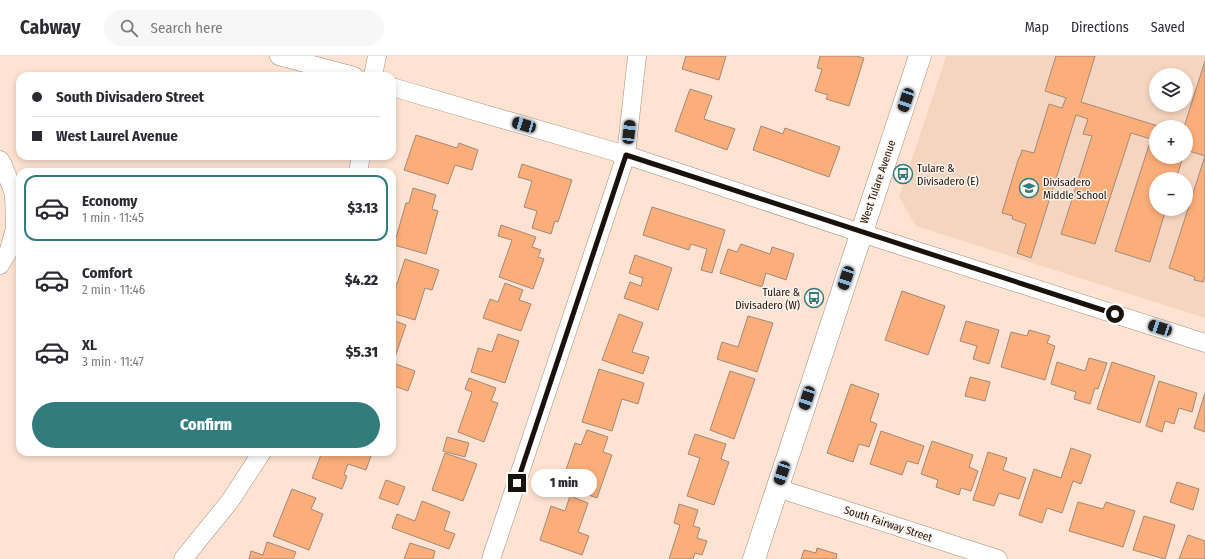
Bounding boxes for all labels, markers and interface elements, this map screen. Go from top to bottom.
search box [104,10,384,46]
text: Cabway [20,16,80,39]
icon: search [118,17,140,39]
text: Search here [150,19,223,37]
text: Map [1025,19,1049,36]
text: Directions [1071,19,1129,36]
text: Saved [1151,19,1185,36]
map controls [1149,68,1193,216]
button: layers [1149,68,1193,112]
car [897,87,915,113]
text: South Divisadero Street [56,88,204,106]
car [511,116,537,134]
car [622,119,636,145]
button: + [1149,120,1193,164]
text: West Laurel Avenue [56,127,178,145]
street label: West Tulare Avenue [858,138,898,226]
place label: Tulare & Divisadero (E) [917,162,979,188]
bus stop icon: Tulare & Divisadero (E) [892,163,914,185]
button: − [1149,172,1193,216]
place label: Divisadero Middle School [1043,176,1107,202]
school or university icon: Divisadero Middle School [1018,177,1040,199]
icon: car [34,190,70,226]
text: Economy [82,192,137,210]
text: $3.13 [348,199,378,217]
text: 1 min · 11:45 [82,210,144,225]
icon: car [34,262,70,298]
text: Comfort [82,264,133,282]
car [837,265,855,291]
text: $4.22 [345,271,378,289]
text: 2 min · 11:46 [82,282,145,297]
place label: Tulare & Divisadero (W) [735,286,800,312]
bus stop icon: Tulare & Divisadero (W) [803,287,825,309]
route start [1106,305,1124,323]
car [1147,319,1173,337]
icon: car [34,334,70,370]
text: XL [82,336,97,354]
text: $5.31 [346,343,378,361]
text: 3 min · 11:47 [82,354,144,369]
car [798,385,816,411]
button: Confirm [32,402,380,448]
car [773,460,791,486]
callout: 1 min [531,469,597,497]
route end [508,474,526,492]
text: 1 min [550,475,578,490]
street label: South Fairway Street [842,504,934,545]

